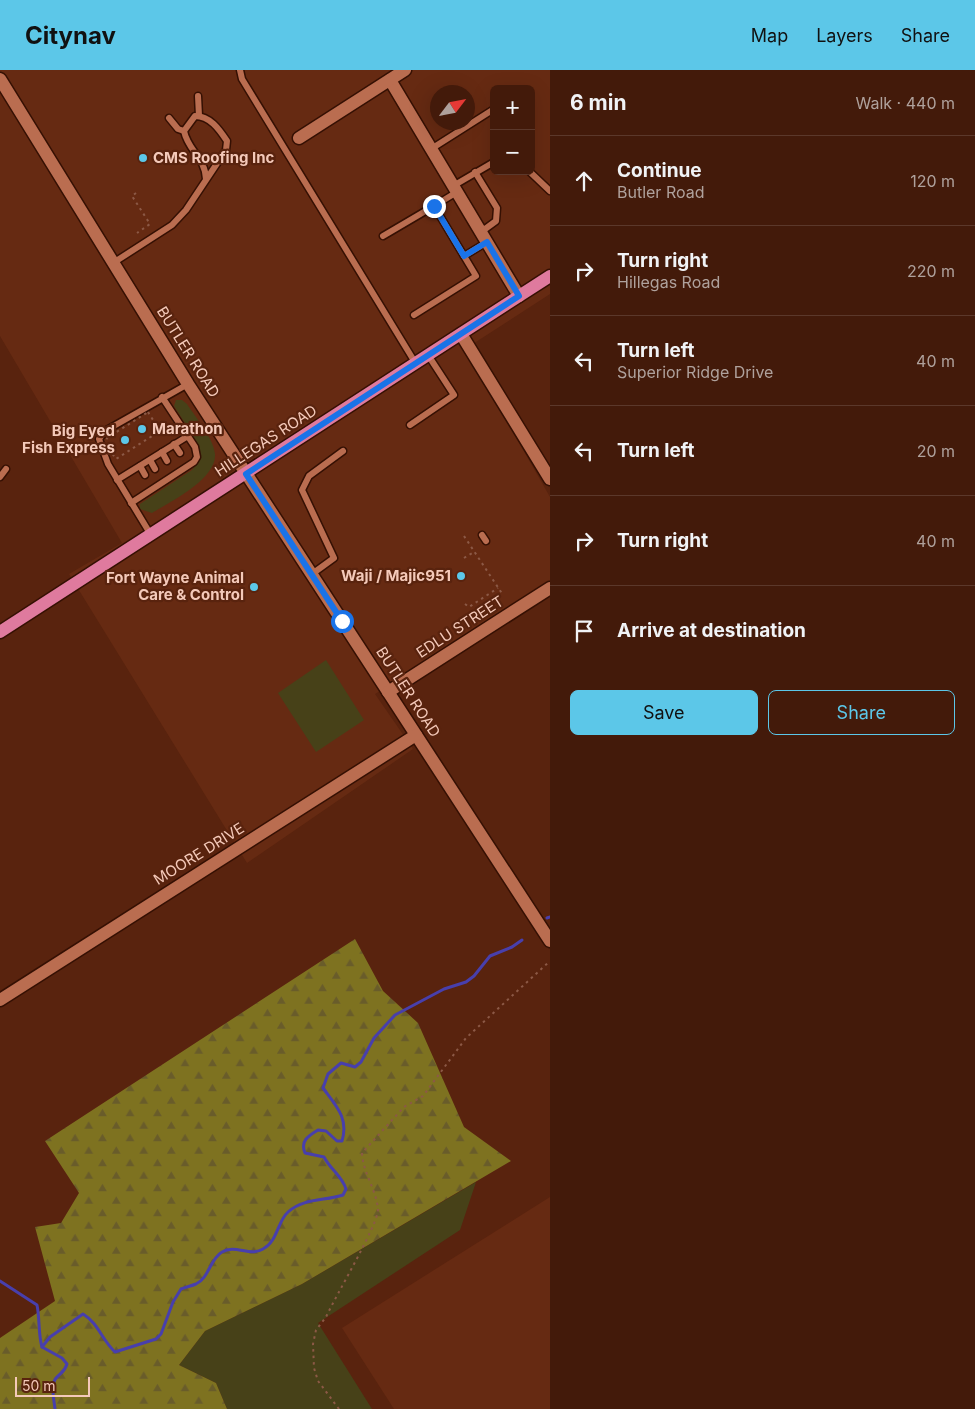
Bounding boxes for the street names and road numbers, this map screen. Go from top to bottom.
street label: BUTLER ROAD [153,303,224,401]
street label: HILLEGAS ROAD [211,400,320,481]
street label: EDLU STREET [412,591,507,662]
street label: BUTLER ROAD [372,643,445,740]
street label: MOORE DRIVE [150,818,248,889]

